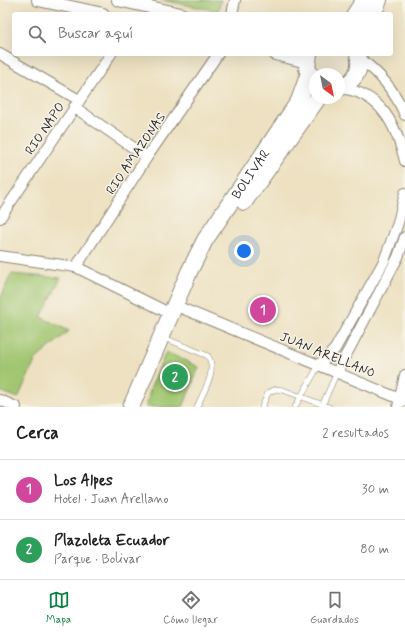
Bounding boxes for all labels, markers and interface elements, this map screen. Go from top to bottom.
search box [12,12,393,56]
icon: search [26,23,48,45]
text: Buscar aquí [58,24,133,44]
north arrow [309,68,345,104]
street label: RIO NAPO [21,99,69,158]
street label: RIO AMAZONAS [103,110,170,198]
street label: BOLIVAR [228,146,274,203]
your location [234,241,254,261]
pin: 1 [250,295,276,325]
street label: JUAN ARELLANO [277,329,377,382]
pin: 2 [162,362,188,392]
text: Cerca [16,422,59,444]
text: 2 resultados [322,425,389,442]
text: Los Alpes [54,471,113,491]
text: 1 [26,481,32,498]
text: 30 m [362,481,389,498]
text: Hotel · Juan Arellano [54,491,169,508]
text: Plazoleta Ecuador [54,531,169,551]
text: 2 [26,541,32,558]
text: 80 m [360,541,389,558]
text: Parque · Bolivar [54,551,141,568]
tab: Mapa [46,589,71,627]
tab: Cómo llegar [163,589,218,627]
tab: Guardados [310,589,359,627]

